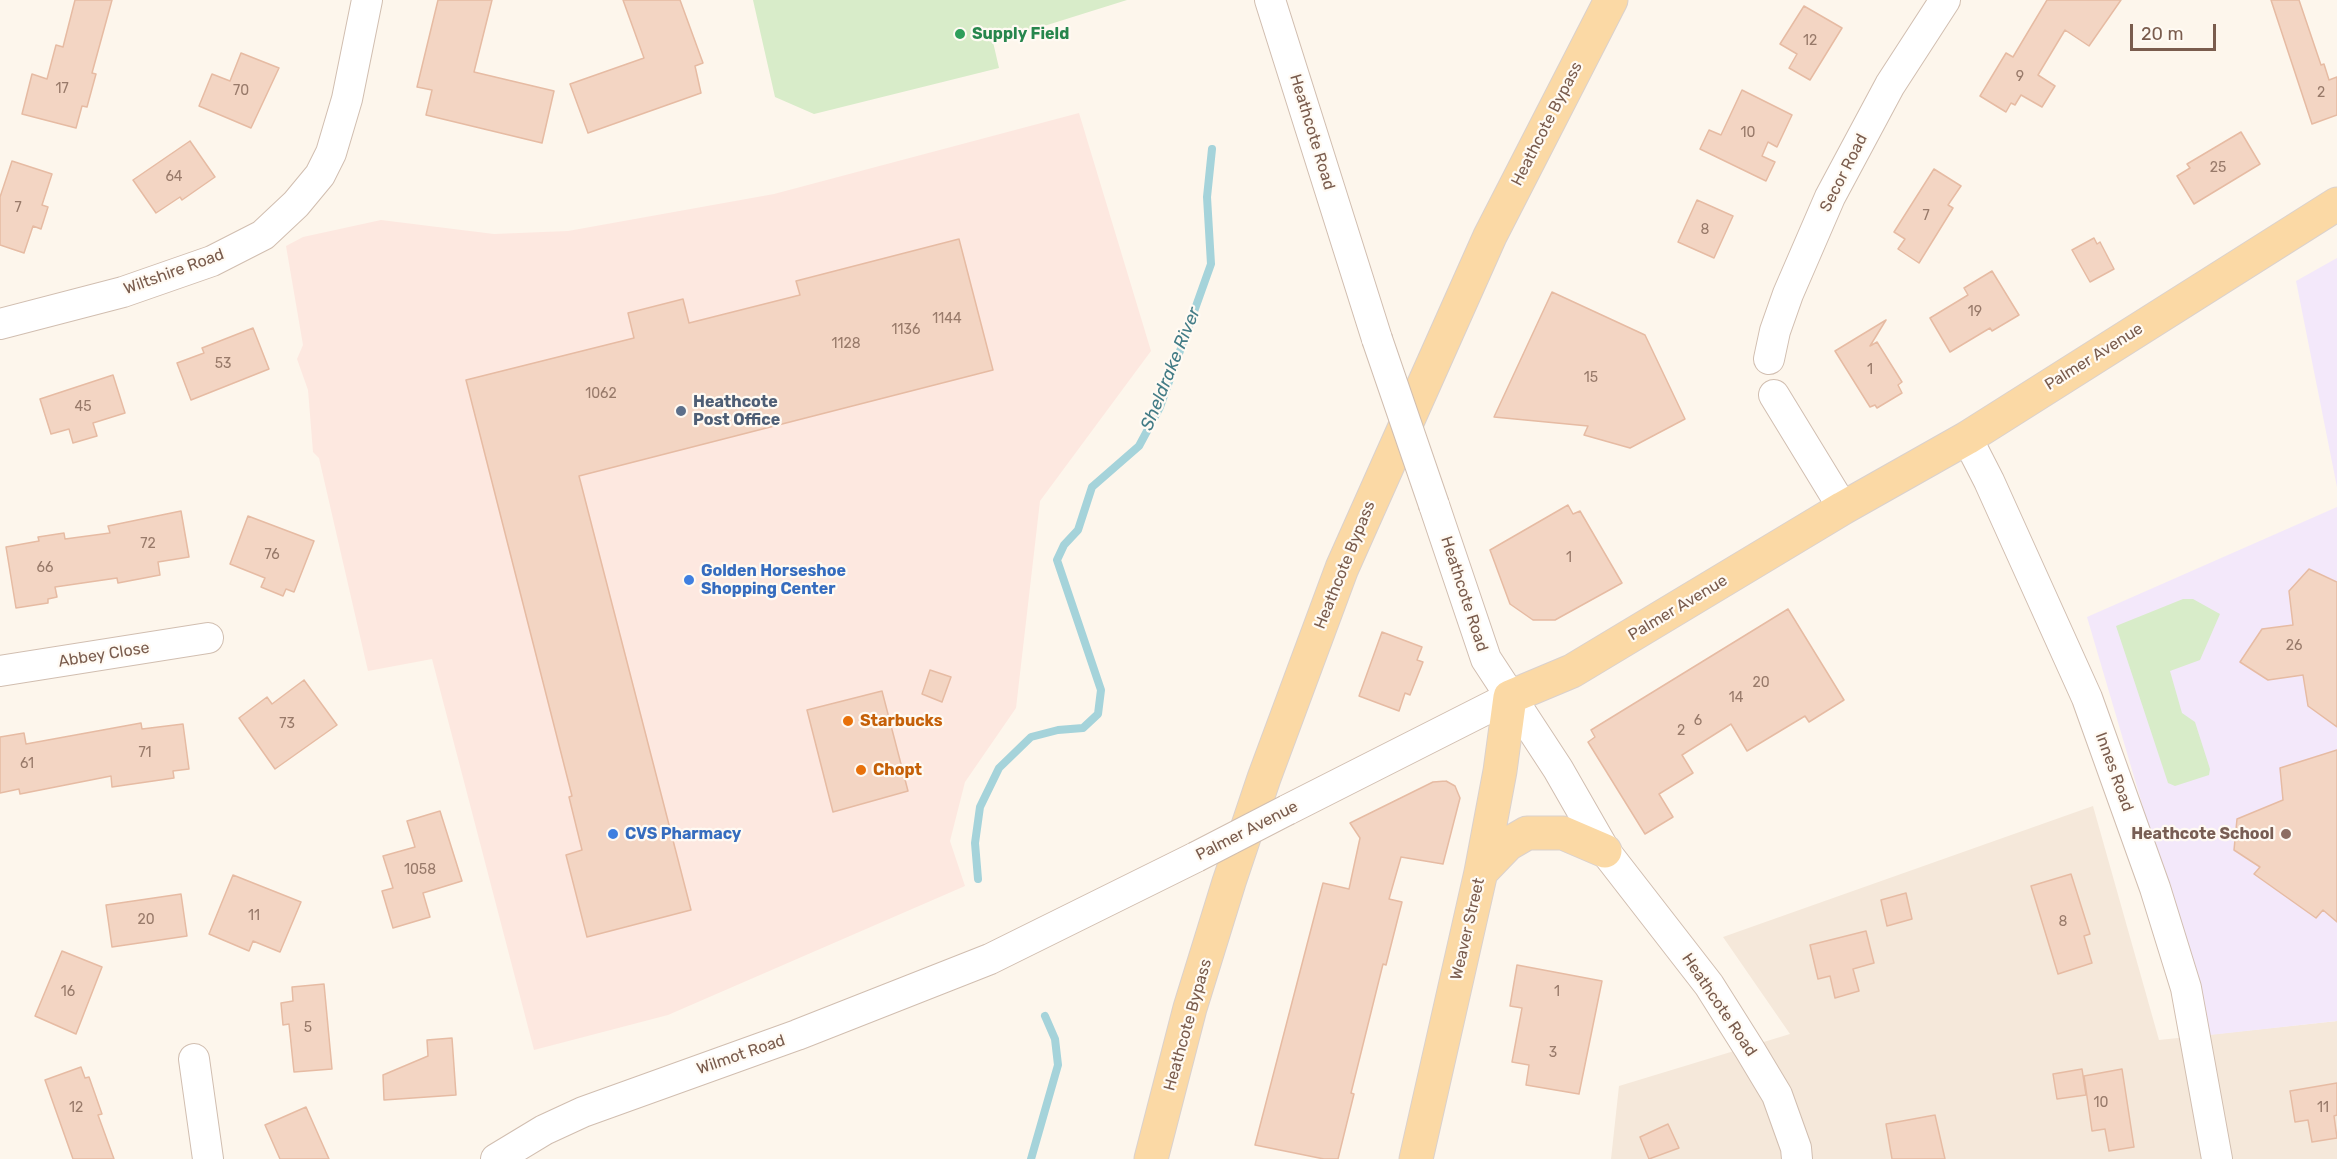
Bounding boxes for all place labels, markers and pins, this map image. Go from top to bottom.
place label: Supply Field [972,24,1069,44]
marker: Supply Field [953,27,967,41]
place label: Heathcote Post Office [693,392,780,430]
marker: Heathcote Post Office [674,404,688,418]
place label: Golden Horseshoe Shopping Center [701,561,846,599]
marker: Golden Horseshoe Shopping Center [682,573,696,587]
place label: Starbucks [860,711,943,731]
marker: Starbucks [841,714,855,728]
place label: Chopt [873,760,922,780]
marker: Chopt [854,763,868,777]
place label: CVS Pharmacy [625,824,741,844]
place label: Heathcote School [2131,824,2274,844]
marker: CVS Pharmacy [606,827,620,841]
marker: Heathcote School [2279,827,2293,841]

